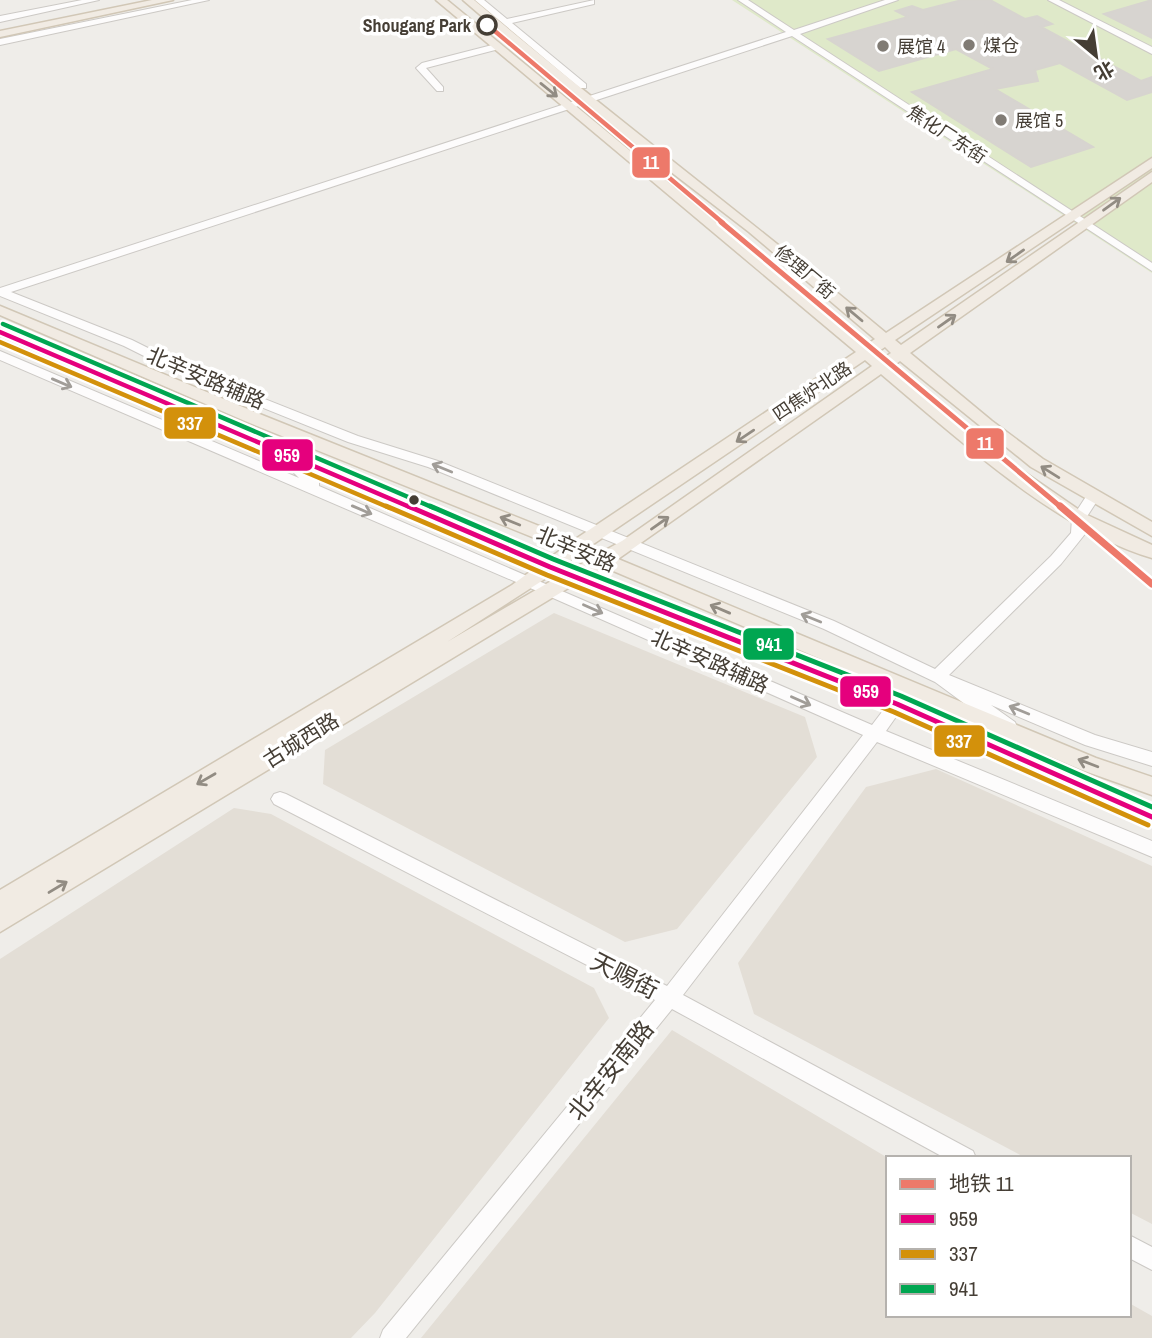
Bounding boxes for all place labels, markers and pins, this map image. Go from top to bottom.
place label: Shougang Park [363,13,472,38]
marker: Shougang Park [477,15,497,35]
place label: 煤仓 [983,33,1019,58]
place label: 展馆 4 [897,34,945,59]
marker: 煤仓 [961,37,977,53]
marker: 展馆 4 [875,38,891,54]
place label: 展馆 5 [1015,108,1063,133]
marker: 展馆 5 [993,112,1009,128]
unlabelled marker [407,493,421,507]

